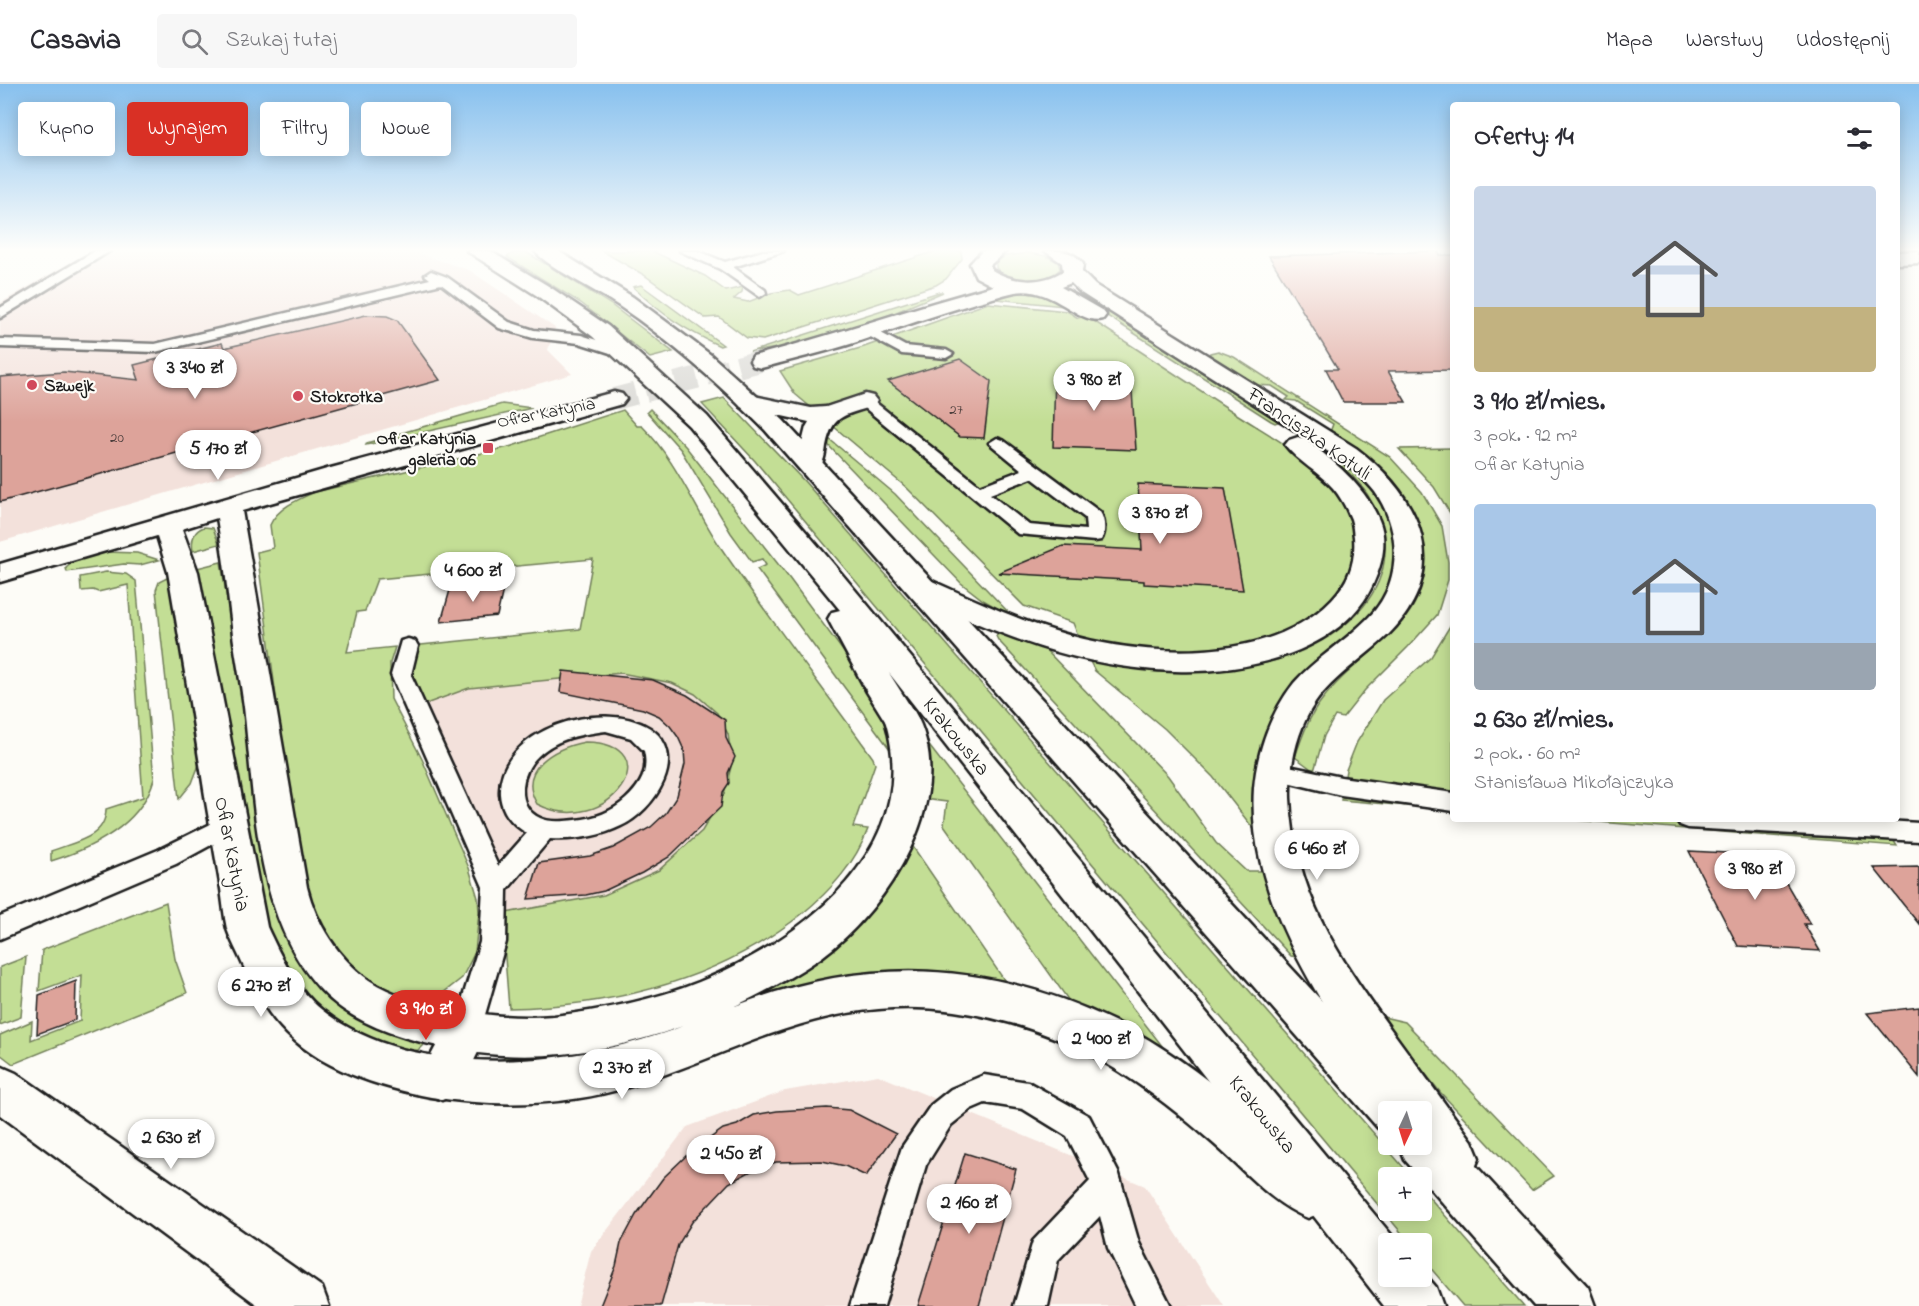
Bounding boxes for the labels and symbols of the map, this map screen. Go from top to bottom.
pin: 3 340 zł [133,349,257,400]
pin: 3 980 zł [1032,361,1156,412]
place label: Szwejk [44,374,96,400]
marker: Szwejk [25,378,39,392]
street label: Franciszka Kotuli [1240,380,1377,489]
place label: Stokrotka [310,385,383,411]
marker: Stokrotka [291,389,305,403]
street label: Ofiar Katynia [495,392,598,436]
house number: 27 [949,399,963,421]
house number: 20 [110,427,124,449]
place label: Ofiar Katynia galeria 06 [376,427,476,475]
pin: 5 170 zł [156,430,280,481]
marker: Ofiar Katynia galeria 06 [481,441,495,455]
pin: 3 870 zł [1098,494,1222,545]
pin: 4 600 zł [411,552,535,603]
street label: Krakowska [914,692,996,783]
street label: Ofiar Katynia [203,795,257,915]
pin: 6 460 zł [1255,830,1379,881]
pin: 3 980 zł [1693,850,1817,901]
pin: 6 270 zł [199,967,323,1018]
pin: 3 910 zł [364,990,488,1041]
pin: 2 400 zł [1039,1020,1163,1071]
pin: 2 370 zł [560,1049,684,1100]
street label: Krakowska [1220,1070,1302,1161]
north arrow [1378,1101,1432,1155]
pin: 2 630 zł [109,1119,233,1170]
pin: 2 450 zł [669,1135,793,1186]
pin: 2 160 zł [907,1184,1031,1235]

